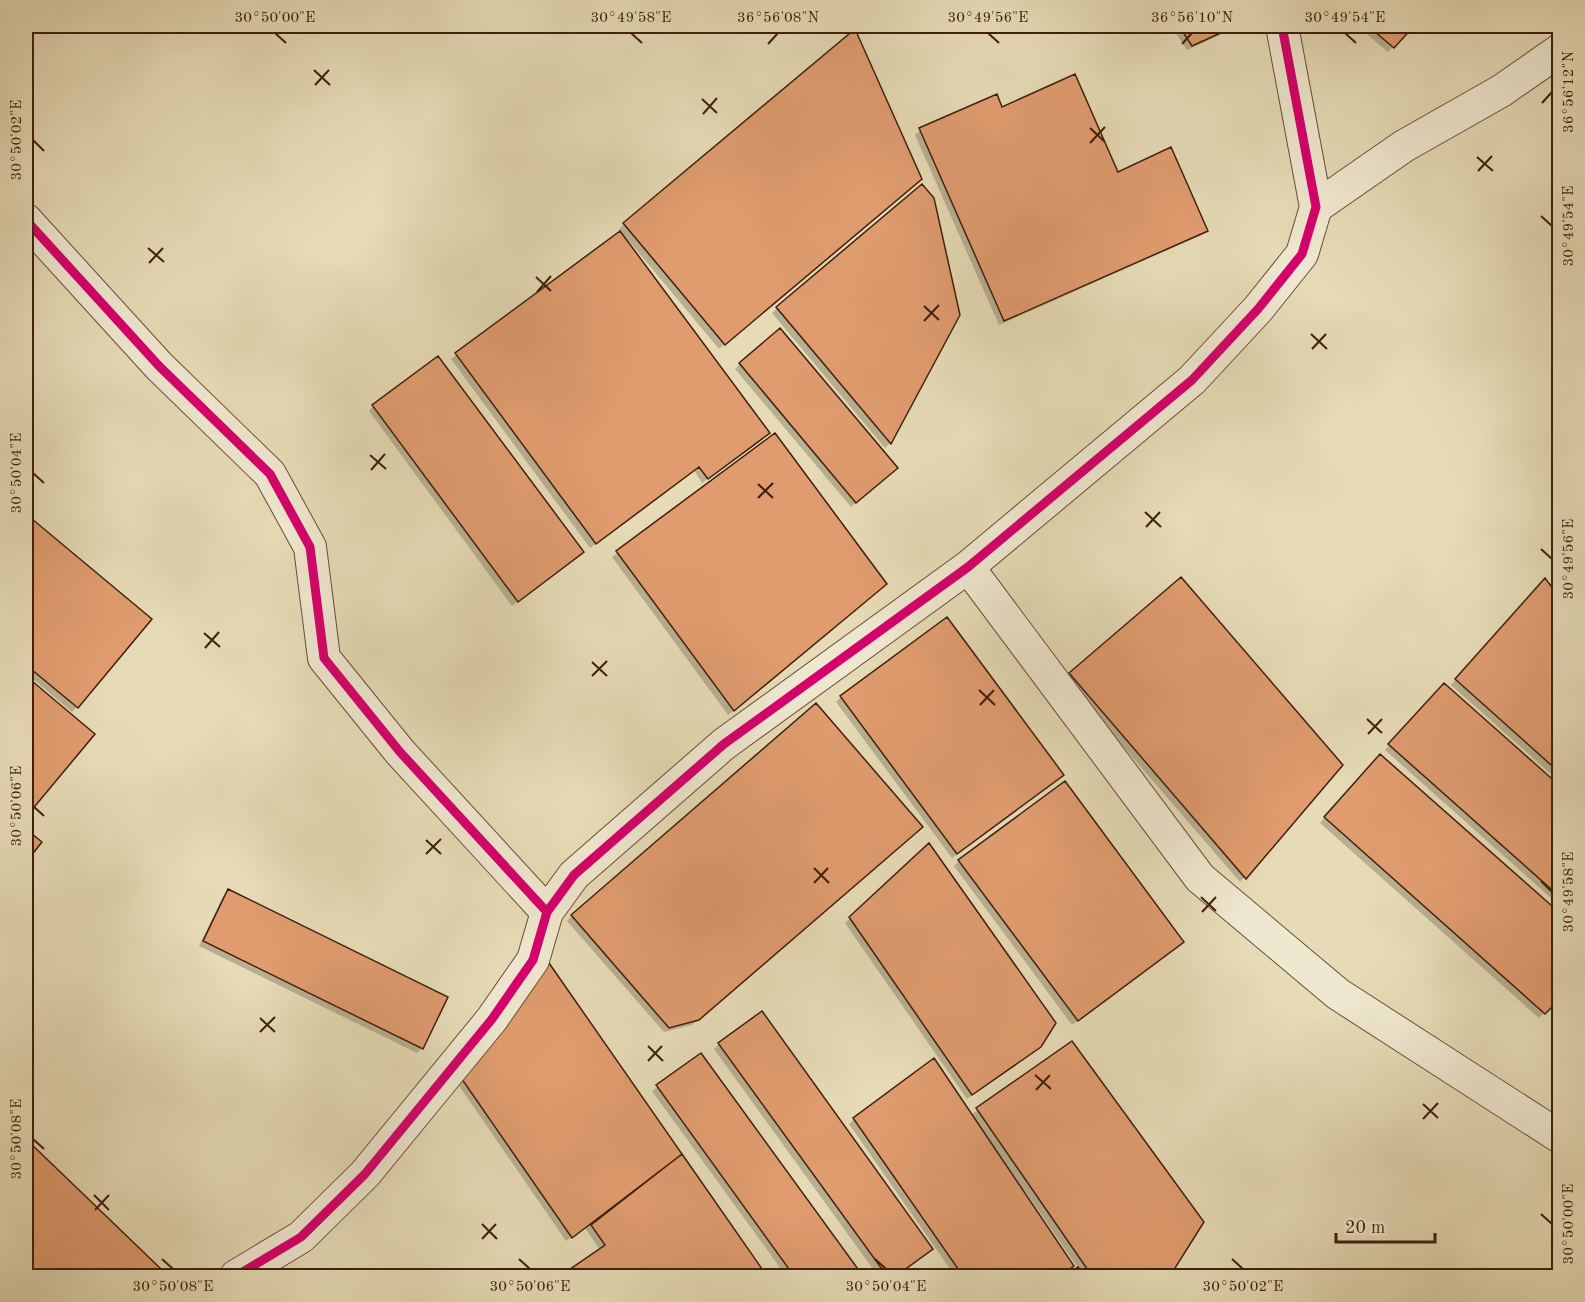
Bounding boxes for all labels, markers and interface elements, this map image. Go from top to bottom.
text: 30°50'00"E [235,11,315,26]
text: 30°49'58"E [591,11,671,26]
text: 36°56'08"N [737,11,819,26]
text: 30°49'56"E [948,11,1028,26]
text: 36°56'10"N [1151,11,1233,26]
text: 30°49'54"E [1305,11,1385,26]
text: 36°56'12"N [1562,51,1577,133]
text: 30°50'02"E [10,100,25,180]
text: 30°49'54"E [1562,186,1577,266]
text: 30°50'04"E [10,433,25,513]
text: 30°49'56"E [1562,519,1577,599]
text: 30°50'06"E [10,766,25,846]
text: 30°49'58"E [1562,852,1577,932]
text: 30°50'08"E [10,1099,25,1179]
text: 30°50'00"E [1562,1184,1577,1264]
scale bar [1336,1206,1435,1244]
text: 20 m [1345,1219,1385,1237]
text: 30°50'08"E [133,1280,213,1295]
text: 30°50'06"E [490,1280,570,1295]
text: 30°50'04"E [846,1280,926,1295]
text: 30°50'02"E [1203,1280,1283,1295]

